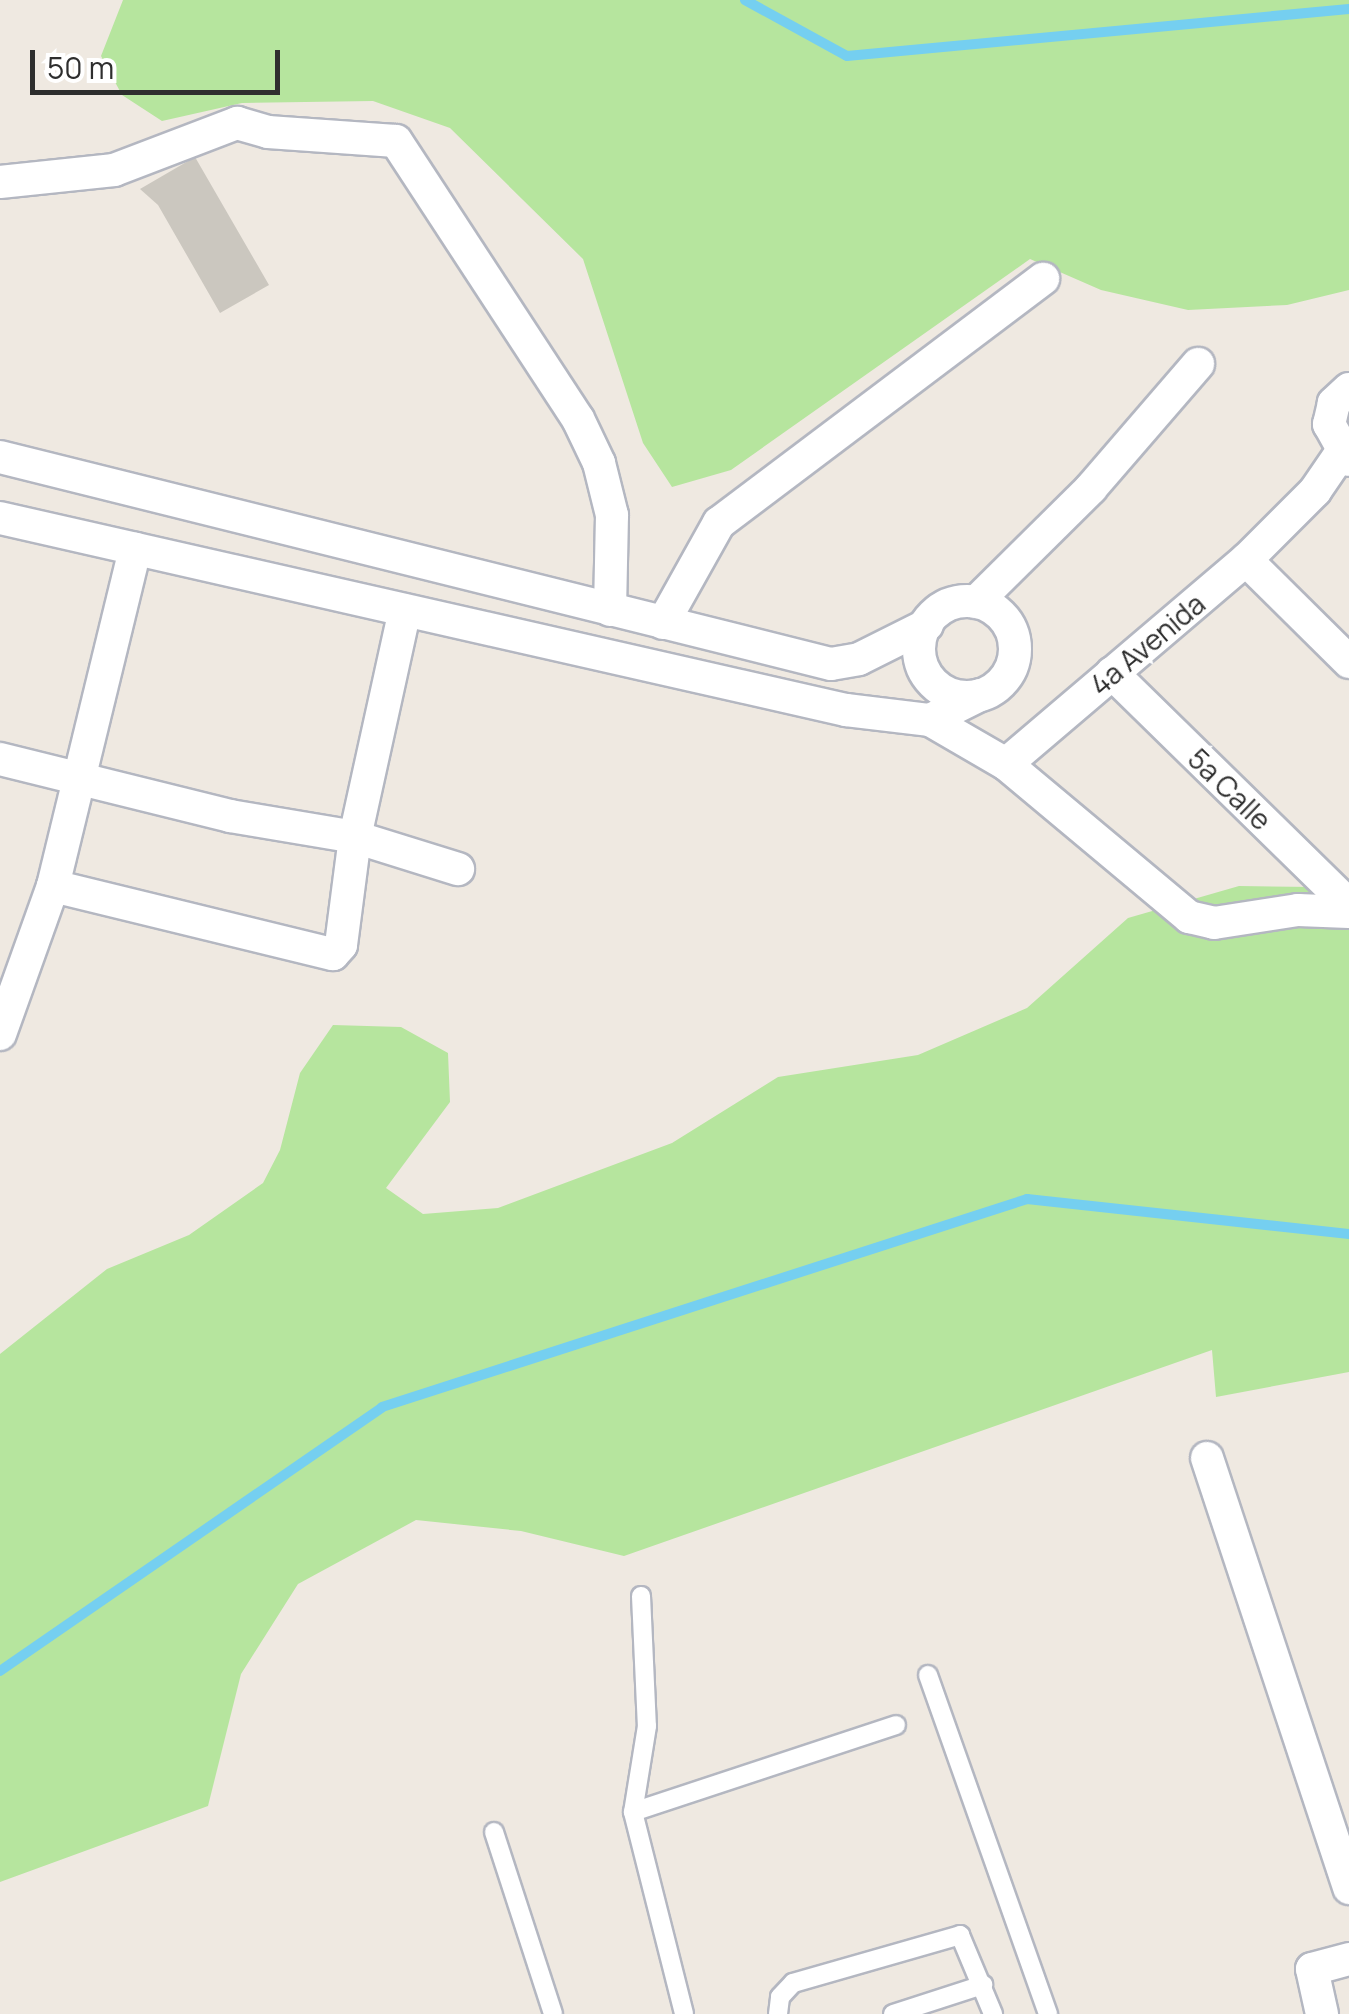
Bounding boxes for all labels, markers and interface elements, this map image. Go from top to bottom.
scale bar [35,30,285,92]
text: 50 m [47,47,114,88]
street label: 4a Avenida [1083,586,1211,702]
street label: 5a Calle [1182,741,1278,837]

